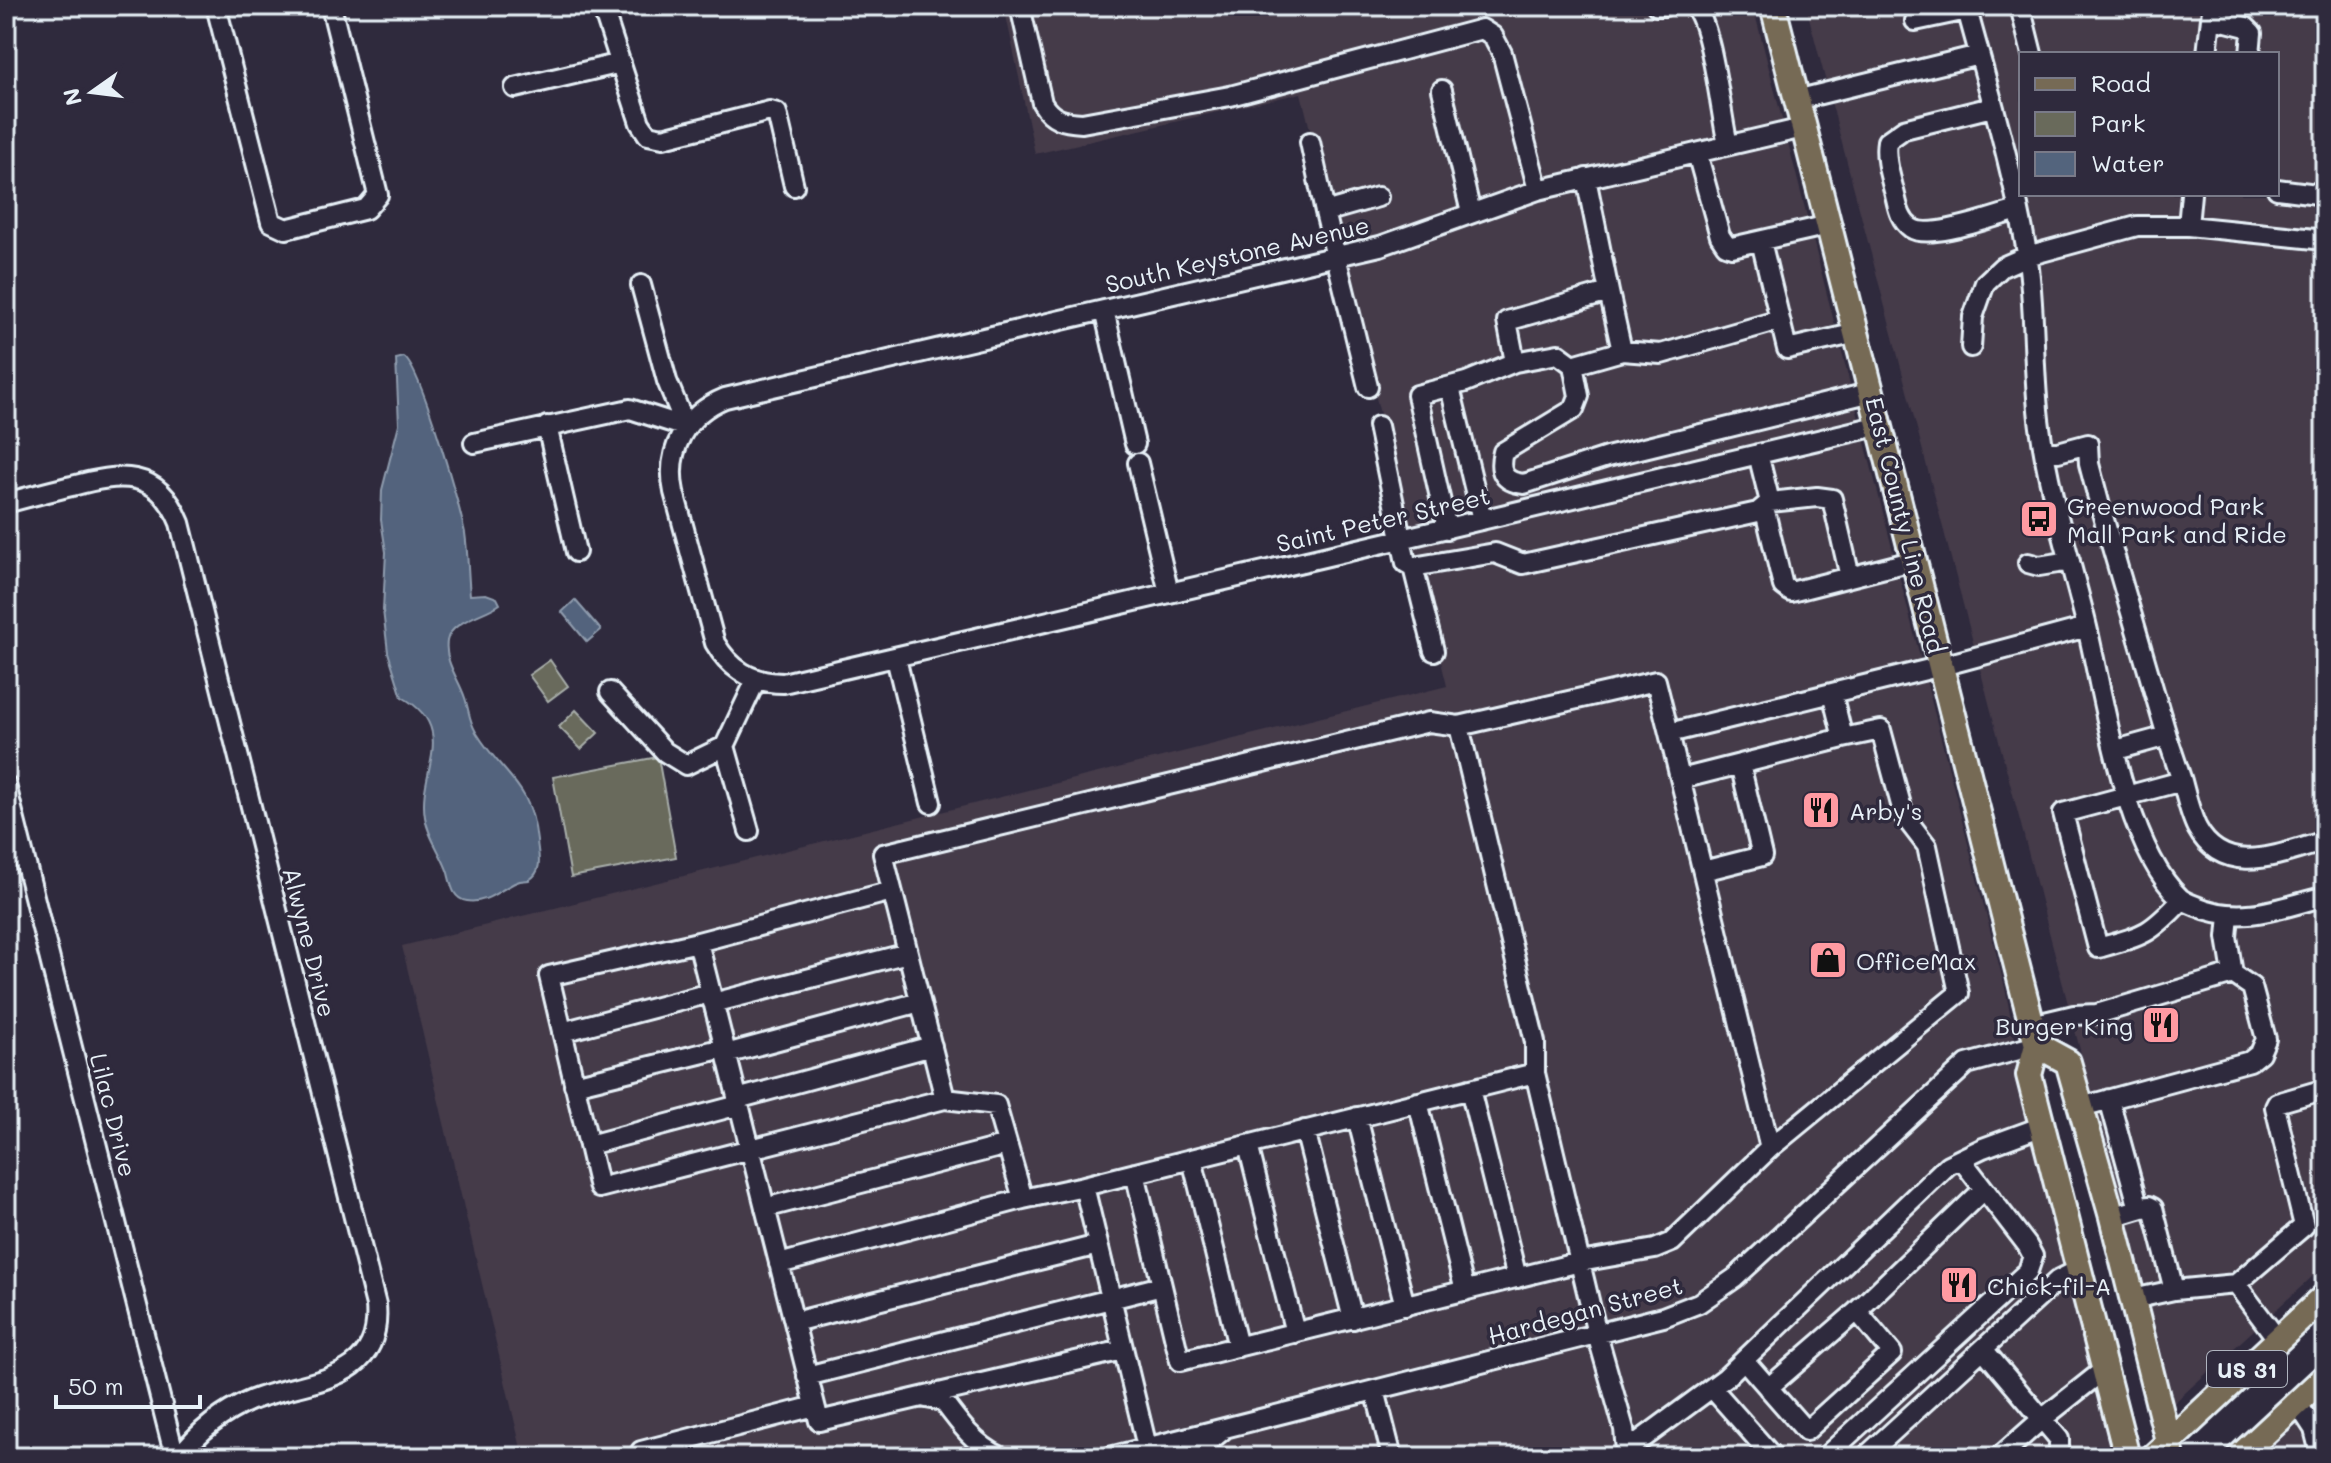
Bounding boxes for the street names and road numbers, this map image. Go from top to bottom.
street label: South Keystone Avenue [1102,209,1372,299]
street label: East County Line Road [1859,394,1953,656]
street label: Saint Peter Street [1273,479,1493,559]
street label: Alwyne Drive [276,864,344,1020]
street label: Lilac Drive [84,1050,144,1180]
street label: Hardegan Street [1484,1269,1686,1351]
road number: US 31 [2207,1351,2287,1387]

